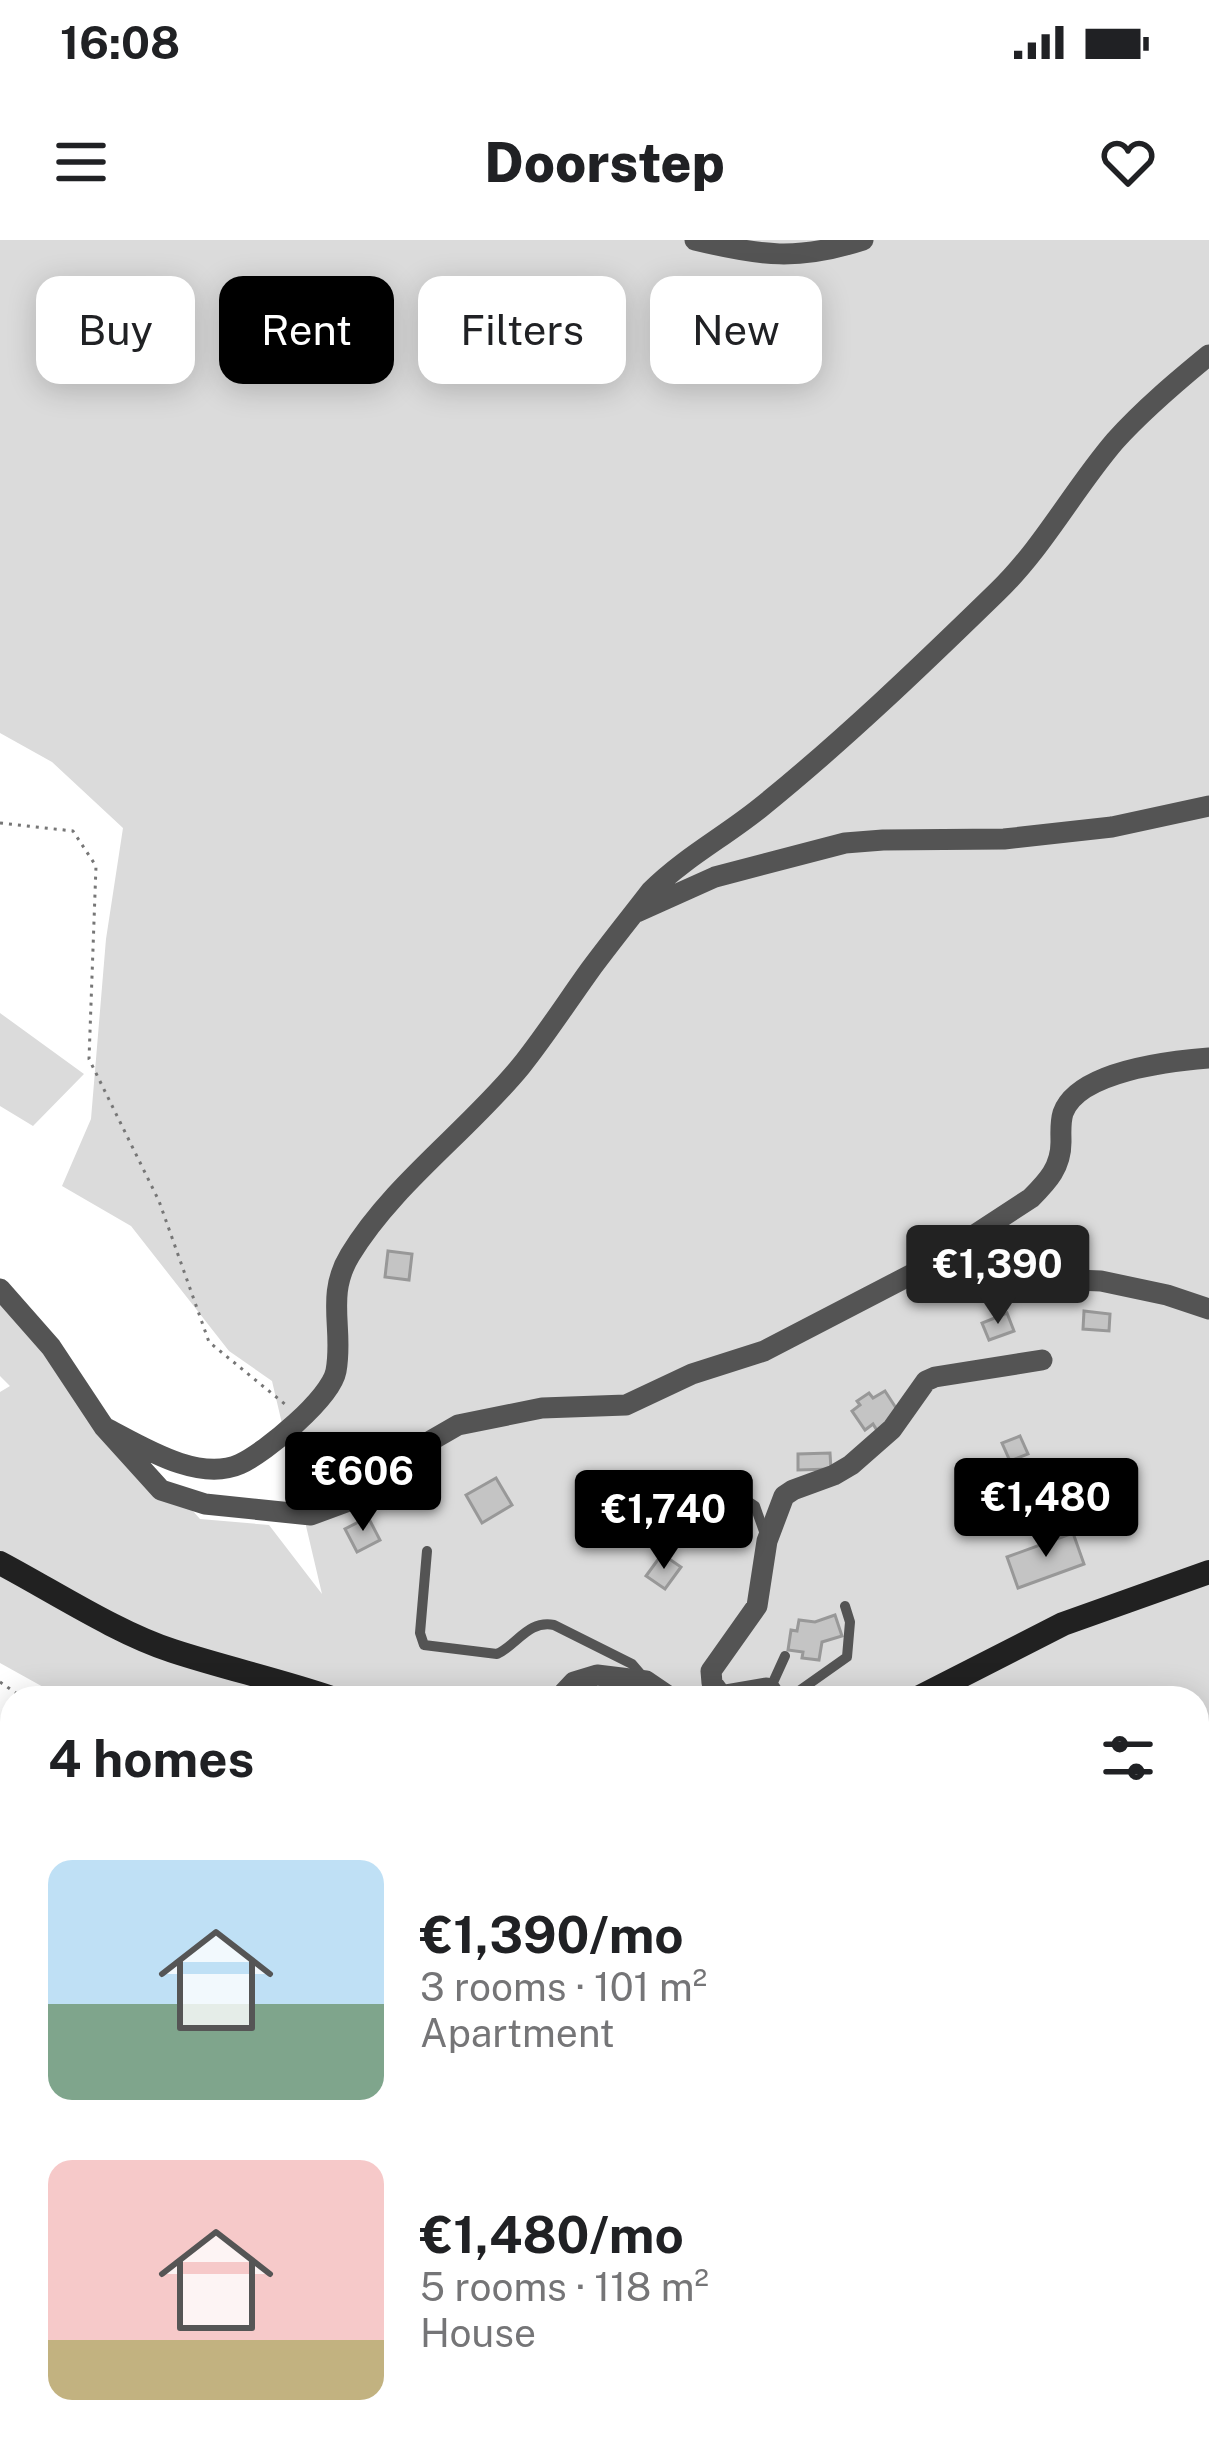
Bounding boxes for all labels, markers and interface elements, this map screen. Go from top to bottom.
text: 16:08 [60,16,180,69]
icon: menu [48,129,114,195]
icon: heart [1095,129,1161,195]
text: Doorstep [484,131,725,194]
chip: Buy [36,276,195,384]
chip: Rent [219,276,394,384]
chip: Filters [418,276,626,384]
chip: New [650,276,822,384]
pin: €1,390 [900,1225,1096,1327]
text: €1,390 [933,1241,1063,1287]
pin: €606 [292,1432,434,1534]
text: €606 [312,1448,414,1494]
pin: €1,480 [948,1458,1144,1560]
pin: €1,740 [566,1470,762,1572]
text: €1,480 [981,1474,1111,1520]
text: €1,740 [602,1486,726,1532]
icon: filters [1095,1725,1161,1791]
text: 4 homes [48,1729,254,1788]
text: €1,390/mo [420,1905,684,1964]
icon: home [144,1908,288,2052]
text: 3 rooms · 101 m² [420,1964,707,2010]
text: Apartment [420,2010,615,2056]
text: €1,480/mo [420,2205,684,2264]
icon: home [144,2208,288,2352]
text: 5 rooms · 118 m² [420,2264,709,2310]
text: House [420,2310,536,2356]

